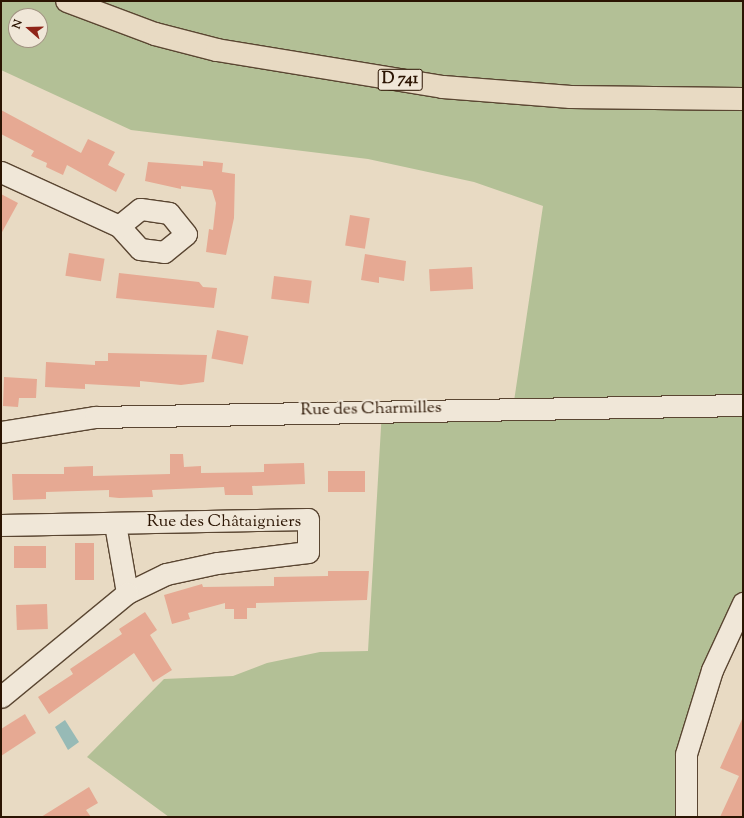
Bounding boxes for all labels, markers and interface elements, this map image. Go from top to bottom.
north arrow [8,8,48,48]
text: N [9,17,27,31]
road number: D 741 [377,66,423,94]
street label: Rue des Charmilles [300,399,442,421]
street label: Rue des Châtaigniers [147,513,301,533]

